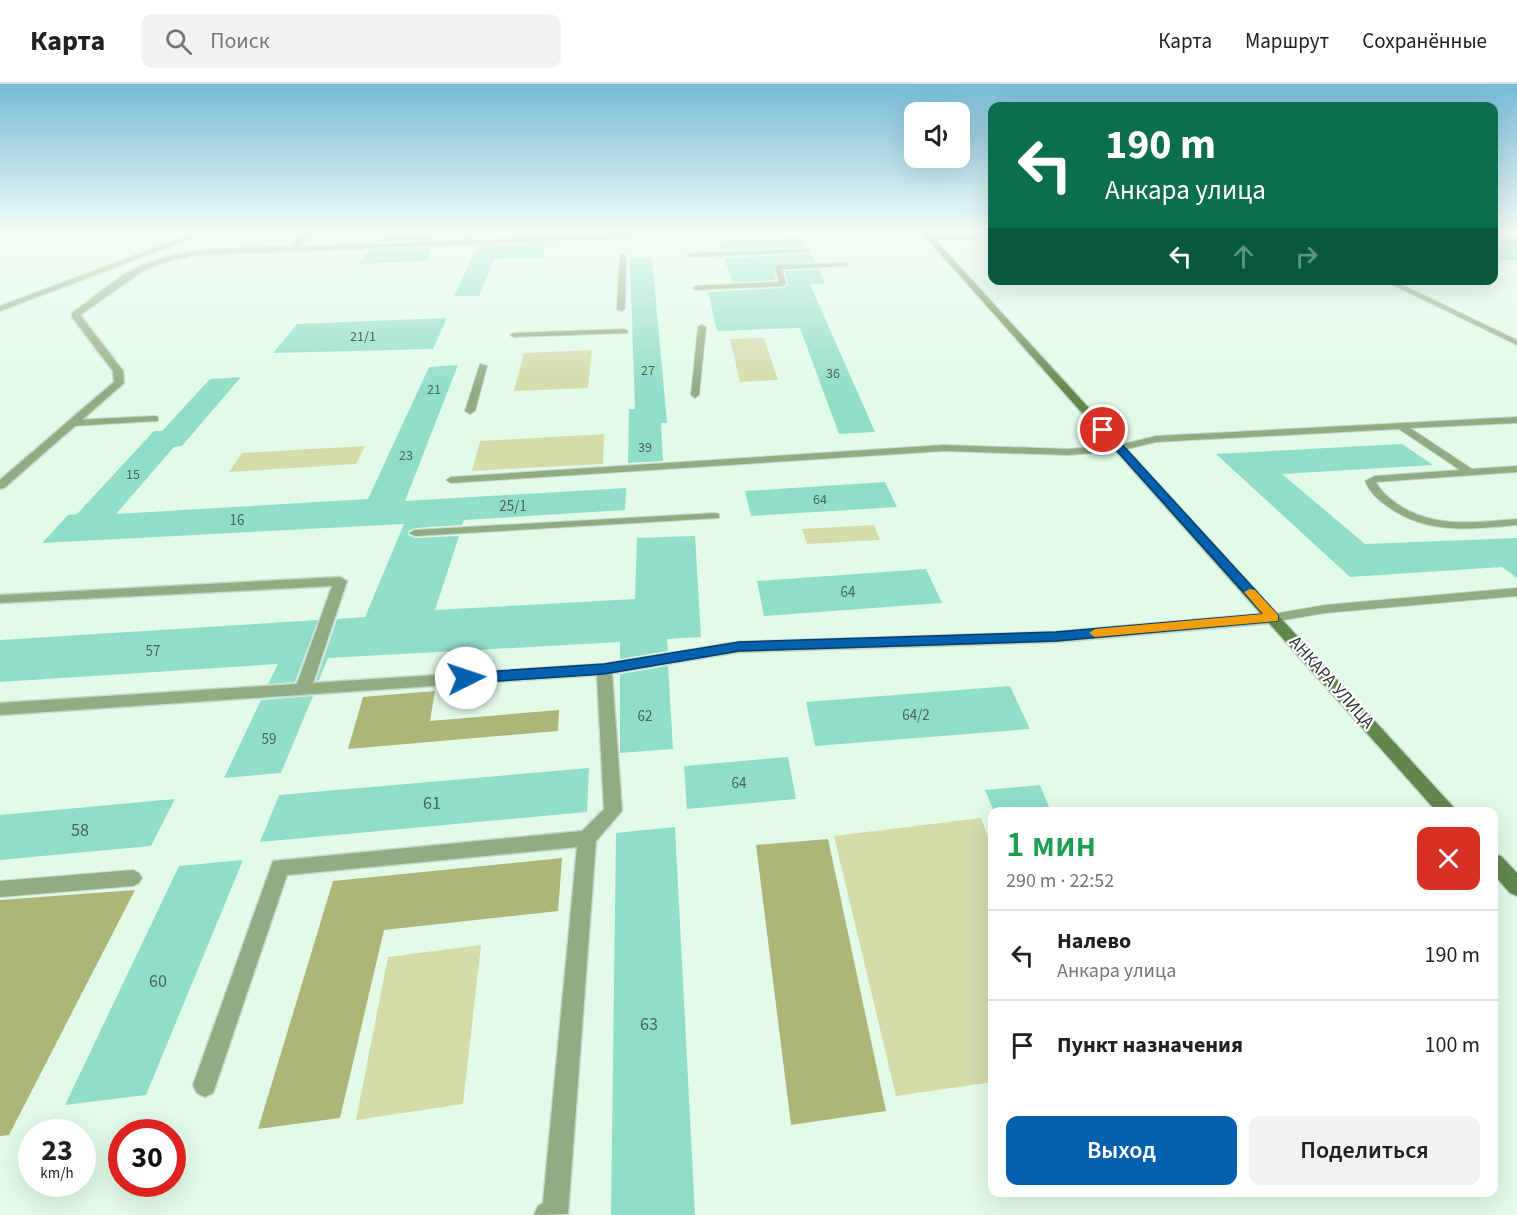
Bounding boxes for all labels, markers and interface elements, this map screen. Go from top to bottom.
search box [141,14,561,68]
text: Карта [30,21,105,61]
icon: search [162,25,195,58]
text: Поиск [210,25,270,57]
text: Карта [1158,26,1212,56]
text: Маршрут [1245,26,1329,56]
text: Сохранённые [1362,26,1487,56]
map controls [904,102,970,168]
button: sound [904,102,970,168]
text: 190 m [1105,115,1216,175]
icon: left [1006,126,1084,204]
text: Анкара улица [1105,171,1266,210]
icon: left [1164,240,1197,273]
icon: ahead [1227,240,1260,273]
icon: right [1290,240,1323,273]
house number: 21/1 [350,327,376,347]
house number: 27 [641,361,655,381]
house number: 36 [826,364,840,384]
house number: 21 [427,380,441,400]
pin [1077,404,1128,455]
icon: arrive [1086,413,1119,446]
house number: 39 [638,438,652,458]
house number: 23 [399,446,413,466]
house number: 15 [126,465,140,485]
house number: 64 [813,490,827,510]
house number: 25/1 [499,496,527,517]
house number: 16 [230,510,244,531]
house number: 64 [841,582,856,603]
street label: АНКАРА УЛИЦА [1283,630,1380,734]
house number: 57 [146,641,160,662]
position arrow [434,646,498,710]
house number: 64/2 [902,705,930,726]
house number: 62 [638,706,652,727]
house number: 59 [262,729,276,750]
house number: 64 [732,773,747,794]
house number: 61 [423,791,441,816]
house number: 58 [71,818,89,843]
text: 1 мин [1006,819,1096,870]
button: close [1417,827,1480,890]
text: 290 m · 22:52 [1006,867,1114,895]
text: Налево [1057,925,1131,957]
icon: left [1006,939,1039,972]
text: 190 m [1425,939,1480,971]
text: Анкара улица [1057,957,1176,985]
house number: 60 [149,969,167,994]
house number: 63 [640,1012,658,1037]
icon: arrive [1006,1029,1039,1062]
text: Пункт назначения [1057,1029,1243,1061]
text: 100 m [1425,1029,1480,1061]
button: Выход [1006,1116,1237,1185]
button: Поделиться [1249,1116,1480,1185]
speed limit sign: 30 [108,1119,186,1197]
text: 23 [41,1129,73,1172]
text: km/h [40,1163,74,1184]

